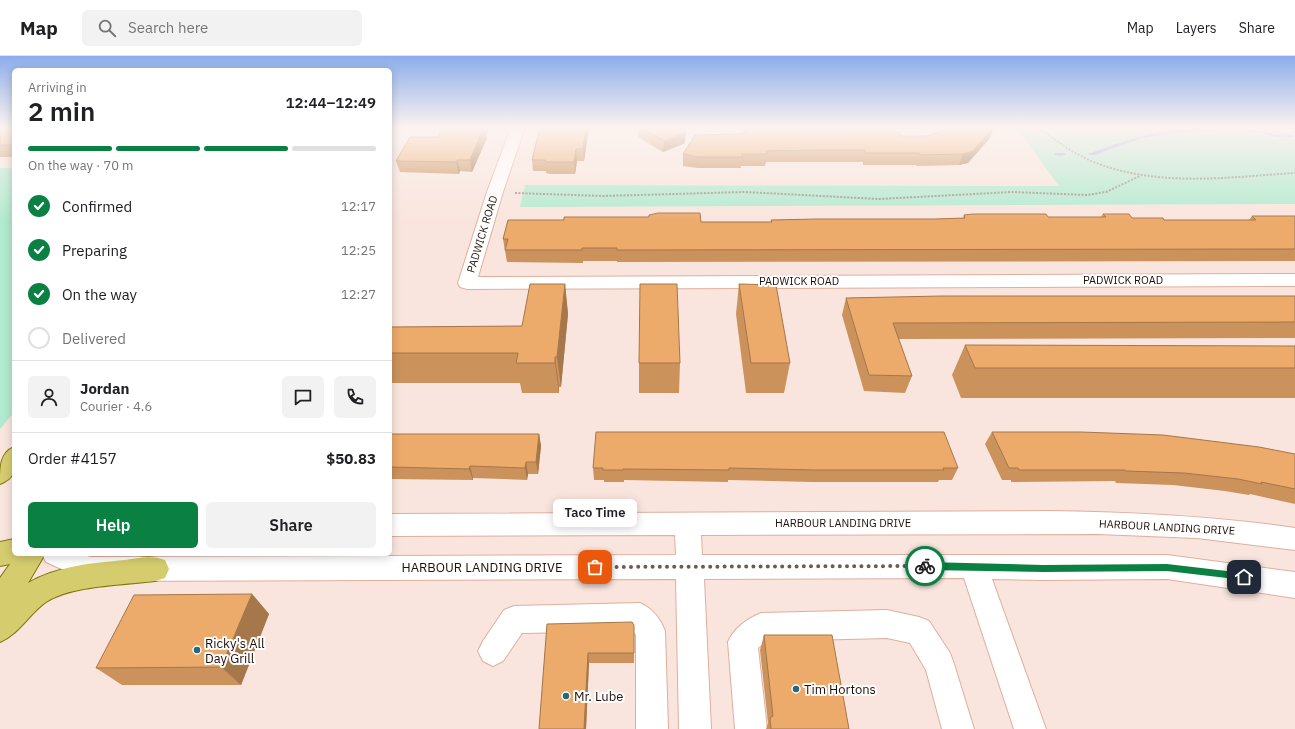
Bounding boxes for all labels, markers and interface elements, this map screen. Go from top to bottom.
search box [82,10,362,46]
text: Map [20,16,58,40]
icon: search [96,17,118,39]
text: Search here [128,18,208,37]
text: Map [1127,19,1154,37]
text: Layers [1176,19,1217,37]
text: Share [1239,19,1275,37]
text: Arriving in [28,79,87,96]
text: 12:44–12:49 [286,93,376,112]
text: 2 min [28,94,95,128]
text: On the way · 70 m [28,157,133,174]
street label: PADWICK ROAD [464,194,500,274]
icon: check [28,195,50,217]
text: Confirmed [62,197,132,216]
text: 12:17 [341,198,376,215]
icon: check [28,239,50,261]
text: Preparing [62,241,127,260]
text: 12:25 [341,242,376,259]
street label: PADWICK ROAD [1083,273,1163,287]
street label: PADWICK ROAD [759,274,839,288]
icon: check [28,283,50,305]
text: On the way [62,285,137,304]
text: 12:27 [341,286,376,303]
text: Delivered [62,329,126,348]
button: person [28,376,70,418]
button: chat [282,376,324,418]
button: phone [334,376,376,418]
text: Jordan [80,379,129,398]
text: Courier · 4.6 [80,398,152,415]
text: Order #4157 [28,449,117,468]
text: $50.83 [326,449,376,468]
callout: Taco Time [553,499,637,527]
button: Help [28,502,198,548]
button: Share [206,502,376,548]
text: Taco Time [565,504,625,521]
street label: HARBOUR LANDING DRIVE [775,516,911,530]
street label: HARBOUR LANDING DRIVE [1099,516,1235,538]
courier [905,546,945,586]
pin [578,550,612,584]
icon: bike [914,555,936,577]
icon: bag [584,556,606,578]
street label: HARBOUR LANDING DRIVE [402,559,562,576]
pin [1227,560,1261,594]
icon: home [1233,566,1255,588]
place label: Ricky's All Day Grill [205,635,265,667]
marker: Ricky's All Day Grill [192,645,202,655]
place label: Tim Hortons [804,681,876,698]
marker: Tim Hortons [791,684,801,694]
place label: Mr. Lube [574,688,623,705]
marker: Mr. Lube [561,691,571,701]

